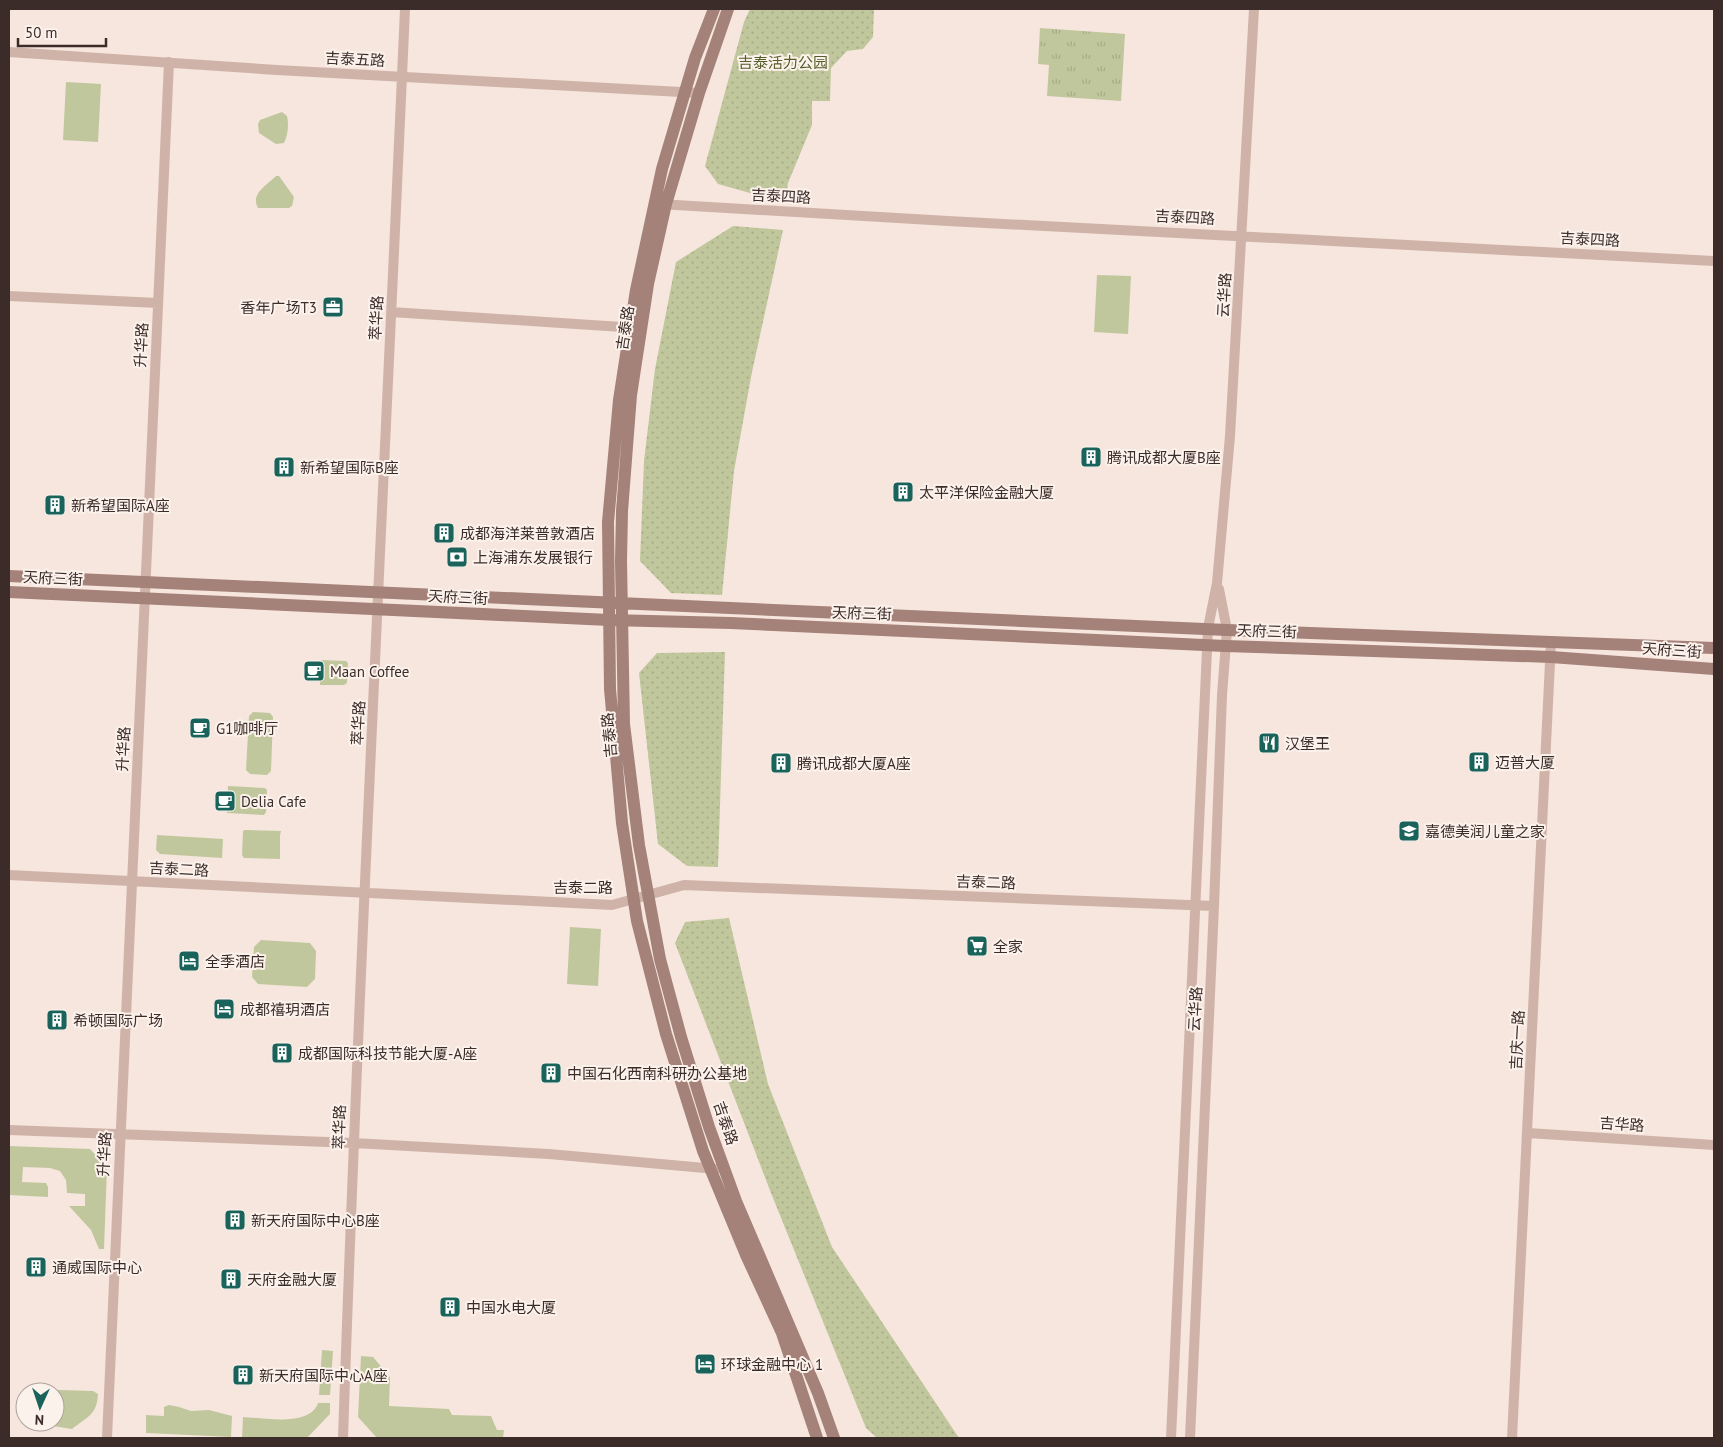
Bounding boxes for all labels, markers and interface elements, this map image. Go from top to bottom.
scale bar [18,15,105,47]
text: 50 m [25,23,58,42]
street label: 吉泰五路 [325,48,385,70]
park label: 吉泰活力公园 [738,53,828,72]
street label: 吉泰四路 [751,185,811,207]
street label: 吉泰四路 [1155,206,1215,228]
street label: 吉泰四路 [1560,228,1620,250]
street label: 云华路 [1213,272,1235,318]
office icon: 香年广场T3 [321,295,345,319]
street label: 萃华路 [365,295,387,341]
place label: 香年广场T3 [240,298,317,317]
street label: 吉泰路 [612,304,638,352]
street label: 升华路 [130,322,152,368]
building icon: 腾讯成都大厦B座 [1079,445,1103,469]
place label: 腾讯成都大厦B座 [1107,448,1221,467]
building icon: 新希望国际B座 [272,455,296,479]
place label: 新希望国际B座 [300,458,399,477]
building icon: 太平洋保险金融大厦 [891,480,915,504]
place label: 太平洋保险金融大厦 [919,483,1054,502]
building icon: 新希望国际A座 [43,493,67,517]
place label: 新希望国际A座 [71,496,170,515]
building icon: 成都海洋莱普敦酒店 [432,521,456,545]
place label: 成都海洋莱普敦酒店 [460,524,595,543]
bank icon: 上海浦东发展银行 [445,545,469,569]
place label: 上海浦东发展银行 [473,548,593,567]
street label: 天府三街 [23,567,83,589]
street label: 天府三街 [428,586,488,608]
street label: 天府三街 [832,602,892,624]
street label: 天府三街 [1237,620,1297,642]
street label: 天府三街 [1641,638,1703,662]
cafe icon: Maan Coffee [302,659,326,683]
place label: Maan Coffee [330,662,409,681]
street label: 萃华路 [347,700,369,746]
street label: 吉泰路 [598,712,620,758]
cafe icon: G1咖啡厅 [188,716,212,740]
place label: G1咖啡厅 [216,719,278,738]
street label: 升华路 [112,726,134,772]
restaurant icon: 汉堡王 [1257,731,1281,755]
place label: 汉堡王 [1285,734,1330,753]
building icon: 迈普大厦 [1467,750,1491,774]
building icon: 腾讯成都大厦A座 [769,751,793,775]
place label: 迈普大厦 [1495,753,1555,772]
place label: 腾讯成都大厦A座 [797,754,911,773]
cafe icon: Delia Cafe [213,789,237,813]
place label: Delia Cafe [241,792,306,811]
school or university icon: 嘉德美润儿童之家 [1397,819,1421,843]
place label: 嘉德美润儿童之家 [1425,822,1545,841]
street label: 吉泰二路 [149,858,209,880]
street label: 吉泰二路 [956,871,1016,893]
street label: 吉泰二路 [553,878,613,897]
supermarket icon: 全家 [965,934,989,958]
place label: 全家 [993,937,1023,956]
hotel icon: 全季酒店 [177,949,201,973]
place label: 全季酒店 [205,952,265,971]
street label: 云华路 [1184,986,1206,1032]
hotel icon: 成都禧玥酒店 [212,997,236,1021]
place label: 成都禧玥酒店 [240,1000,330,1019]
building icon: 希顿国际广场 [45,1008,69,1032]
street label: 吉庆一路 [1506,1010,1528,1070]
place label: 希顿国际广场 [73,1011,163,1030]
building icon: 成都国际科技节能大厦-A座 [270,1041,294,1065]
place label: 成都国际科技节能大厦-A座 [298,1044,477,1063]
building icon: 中国石化西南科研办公基地 [539,1061,563,1085]
place label: 中国石化西南科研办公基地 [567,1064,747,1083]
street label: 吉泰路 [710,1099,742,1147]
street label: 萃华路 [329,1104,349,1150]
street label: 吉华路 [1599,1113,1645,1135]
street label: 升华路 [93,1131,115,1177]
building icon: 新天府国际中心B座 [223,1208,247,1232]
place label: 新天府国际中心B座 [251,1211,380,1230]
building icon: 通威国际中心 [24,1255,48,1279]
place label: 通威国际中心 [52,1258,142,1277]
building icon: 天府金融大厦 [219,1267,243,1291]
place label: 天府金融大厦 [247,1270,337,1289]
building icon: 中国水电大厦 [438,1295,462,1319]
place label: 中国水电大厦 [466,1298,556,1317]
hotel icon: 环球金融中心 1 [693,1352,717,1376]
place label: 环球金融中心 1 [721,1355,823,1374]
building icon: 新天府国际中心A座 [231,1363,255,1387]
place label: 新天府国际中心A座 [259,1366,388,1385]
north arrow [15,1382,65,1432]
text: N [34,1411,44,1429]

